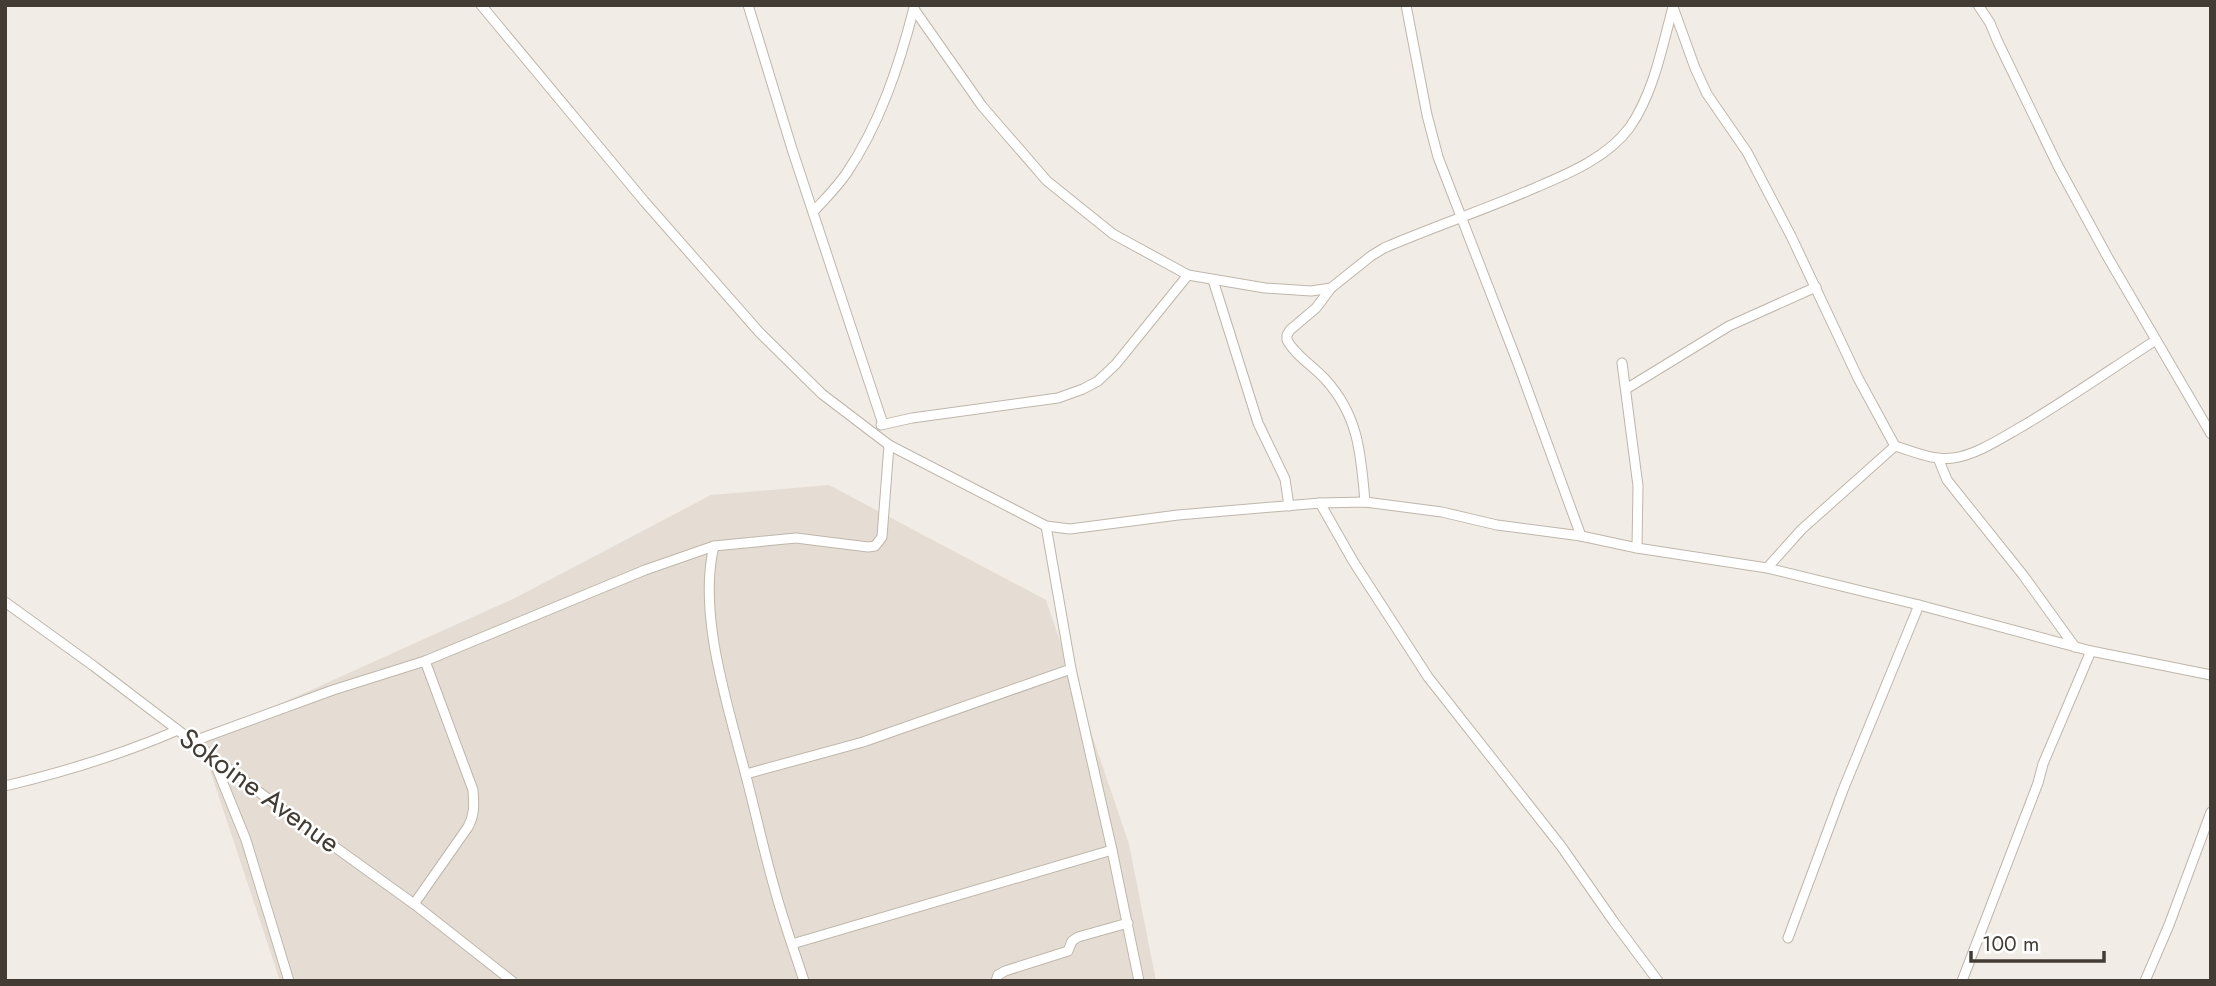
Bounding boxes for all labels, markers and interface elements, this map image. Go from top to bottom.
street label: Sokoine Avenue [171,718,349,863]
scale bar [1971,920,2104,964]
text: 100 m [1982,929,2039,959]

